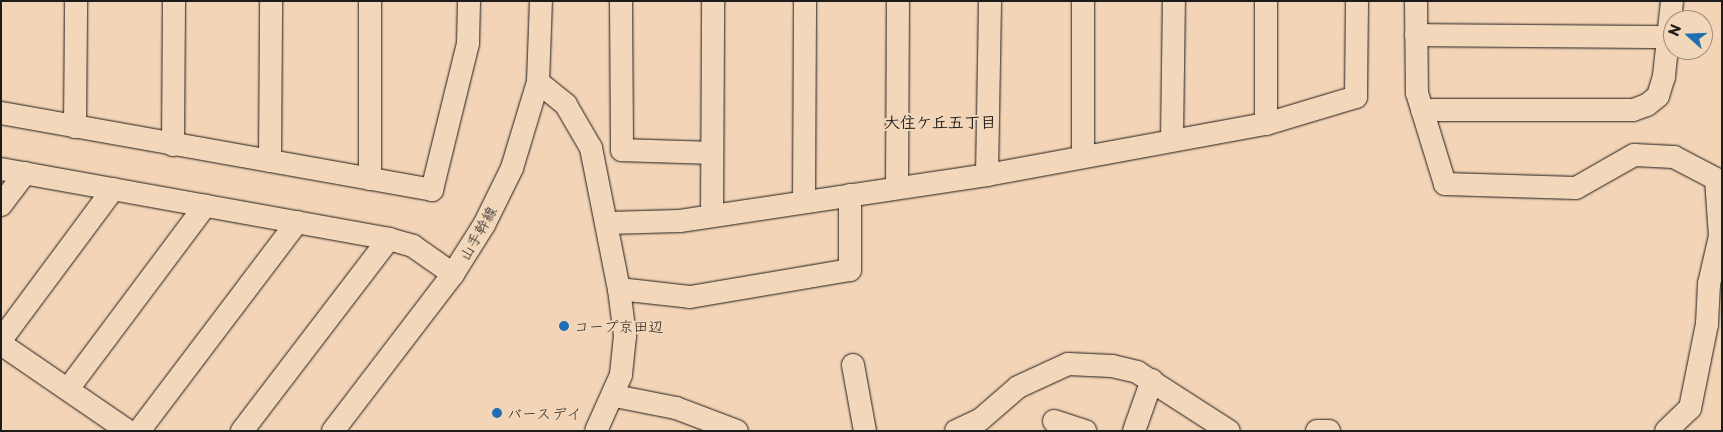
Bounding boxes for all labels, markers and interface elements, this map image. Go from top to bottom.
north arrow [1663,10,1713,60]
text: N [1663,21,1686,39]
district label: 大住ケ丘五丁目 [884,111,996,131]
street label: 山手幹線 [454,203,500,263]
place label: コープ京田辺 [574,317,664,335]
marker: コープ京田辺 [558,320,570,332]
place label: バースデイ [507,404,582,422]
marker: バースデイ [491,407,503,419]

